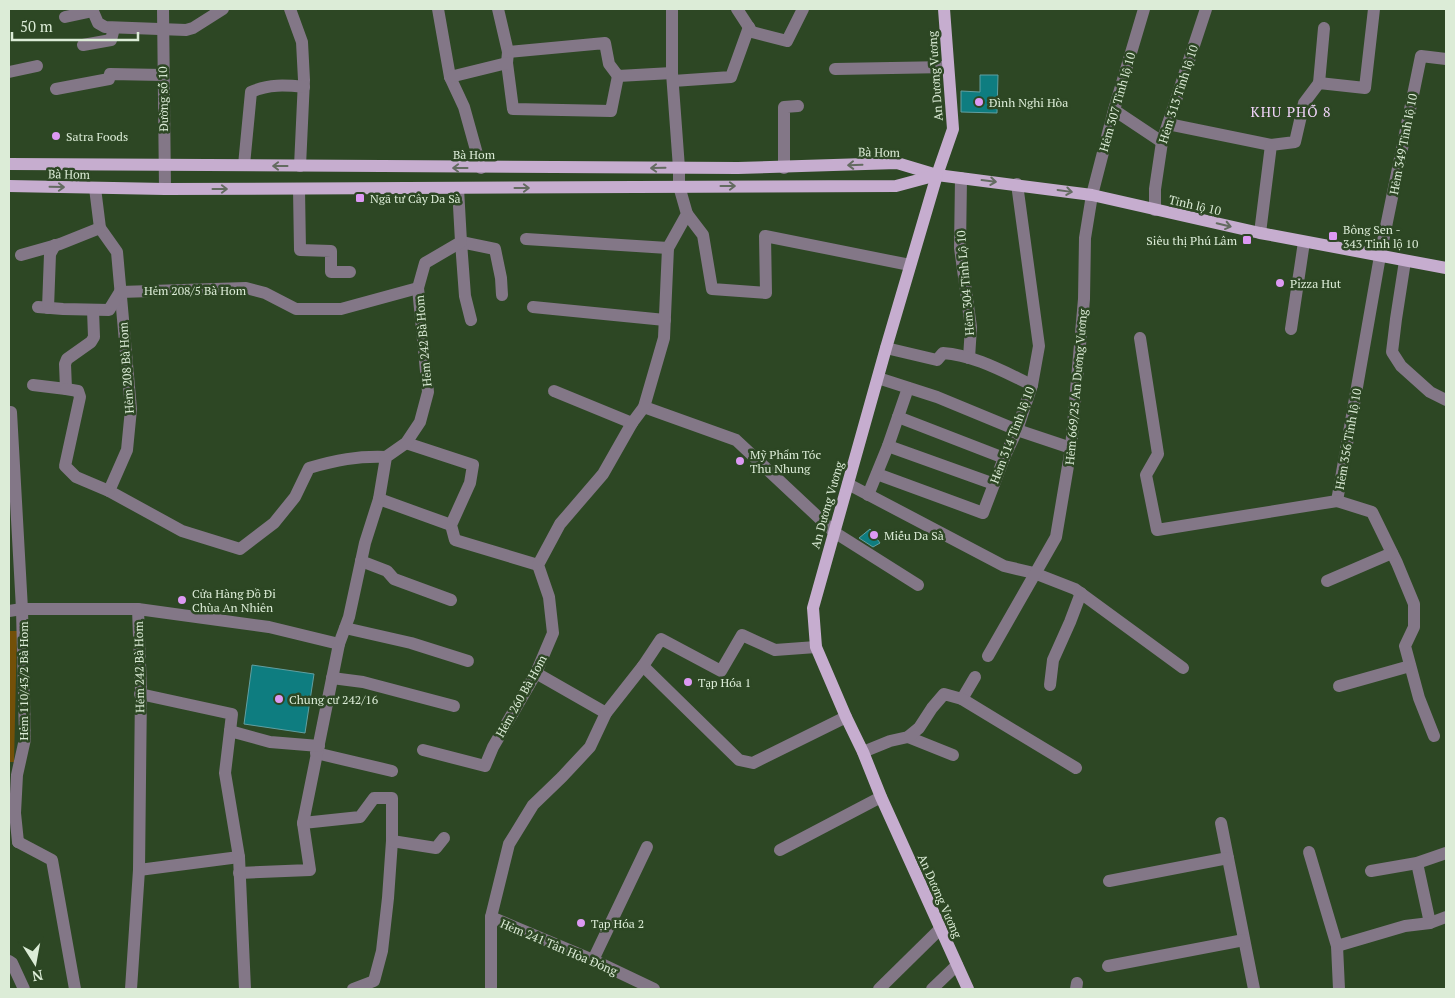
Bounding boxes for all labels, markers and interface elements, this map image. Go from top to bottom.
scale bar [12,10,139,42]
text: 50 m [20,16,53,36]
street label: An Dương Vương [924,30,946,121]
street label: Hẻm 313 Tỉnh lộ 10 [1155,43,1201,145]
street label: Hẻm 307 Tỉnh lộ 10 [1096,51,1138,153]
street label: Đường số 10 [155,66,171,132]
street label: Hẻm 349 Tỉnh lộ 10 [1386,92,1420,196]
place label: Đình Nghi Hòa [989,95,1068,110]
marker: Đình Nghi Hòa [973,96,985,108]
district label: KHU PHỐ 8 [1251,102,1331,121]
place label: Satra Foods [66,129,128,144]
marker: Satra Foods [50,130,62,142]
street label: Bà Hom [858,144,901,160]
street label: Bà Hom [453,147,496,162]
one-way arrow [847,160,864,170]
one-way arrow [273,161,289,171]
one-way arrow [453,163,469,172]
one-way arrow [650,163,666,173]
street label: Bà Hom [48,166,91,182]
one-way arrow [980,176,996,186]
one-way arrow [720,181,736,191]
one-way arrow [49,183,65,192]
one-way arrow [514,183,530,193]
one-way arrow [212,184,228,194]
one-way arrow [1057,186,1073,196]
place label: Ngã tư Cây Da Sà [370,191,461,206]
marker: Ngã tư Cây Da Sà [354,192,366,204]
street label: Tỉnh lộ 10 [1167,192,1223,218]
one-way arrow [1215,221,1231,230]
place label: Bông Sen - 343 Tỉnh lộ 10 [1343,222,1418,251]
street label: Hẻm 304 Tỉnh Lộ 10 [953,230,977,336]
marker: Bông Sen - 343 Tỉnh lộ 10 [1327,230,1339,242]
place label: Siêu thị Phú Lâm [1146,233,1238,248]
marker: Siêu thị Phú Lâm [1241,234,1253,246]
place label: Pizza Hut [1290,276,1342,291]
marker: Pizza Hut [1274,277,1286,289]
street label: Hẻm 208/5 Bà Hom [144,283,247,298]
street label: Hẻm 242 Bà Hom [411,294,434,387]
street label: Hẻm 669/25 An Dương Vương [1062,308,1090,465]
street label: Hẻm 208 Bà Hom [115,321,137,414]
street label: Hẻm 314 Tỉnh lộ 10 [987,384,1037,486]
street label: Hẻm 356 Tỉnh lộ 10 [1332,387,1364,491]
place label: Mỹ Phẩm Tóc Thu Nhung [750,447,821,476]
marker: Mỹ Phẩm Tóc Thu Nhung [734,455,746,467]
street label: An Dương Vương [807,459,847,550]
place label: Miếu Da Sà [884,528,944,543]
marker: Miếu Da Sà [868,529,880,541]
place label: Cửa Hàng Đồ Đi Chùa An Nhiên [192,586,276,615]
marker: Cửa Hàng Đồ Đi Chùa An Nhiên [176,594,188,606]
street label: Hẻm 242 Bà Hom [131,620,147,713]
street label: Hẻm 110/43/2 Bà Hom [16,621,31,740]
street label: Hẻm 260 Bà Hom [492,652,550,740]
place label: Tạp Hóa 1 [698,675,751,690]
marker: Tạp Hóa 1 [682,676,694,688]
place label: Chung cư 242/16 [289,692,379,707]
marker: Chung cư 242/16 [273,693,285,705]
street label: An Dương Vương [915,852,965,941]
street label: Hẻm 241 Tân Hòa Đông [498,916,620,979]
place label: Tạp Hóa 2 [591,916,644,931]
marker: Tạp Hóa 2 [575,917,587,929]
north arrow [10,938,60,988]
text: N [30,966,45,987]

